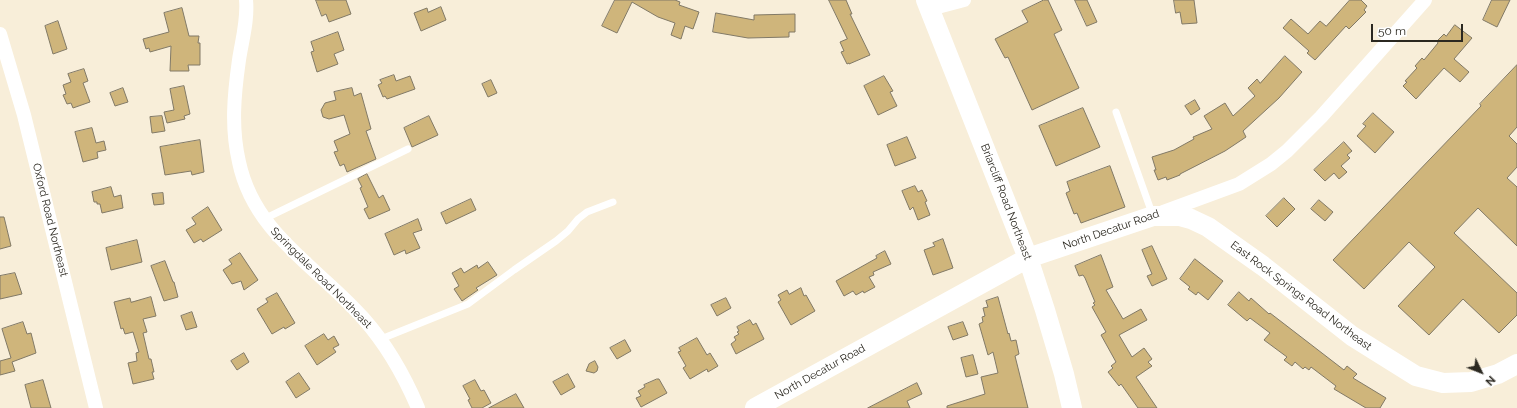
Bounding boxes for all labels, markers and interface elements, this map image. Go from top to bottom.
scale bar [1373,16,1465,42]
text: 50 m [1378,24,1406,38]
street label: Briarcliff Road Northeast [978,142,1034,262]
street label: Oxford Road Northeast [29,162,71,278]
street label: North Decatur Road [1061,207,1161,253]
street label: Springdale Road Northeast [268,225,374,331]
street label: East Rock Springs Road Northeast [1228,239,1374,353]
street label: North Decatur Road [773,342,867,402]
north arrow [1461,352,1501,392]
text: N [1483,373,1498,388]

